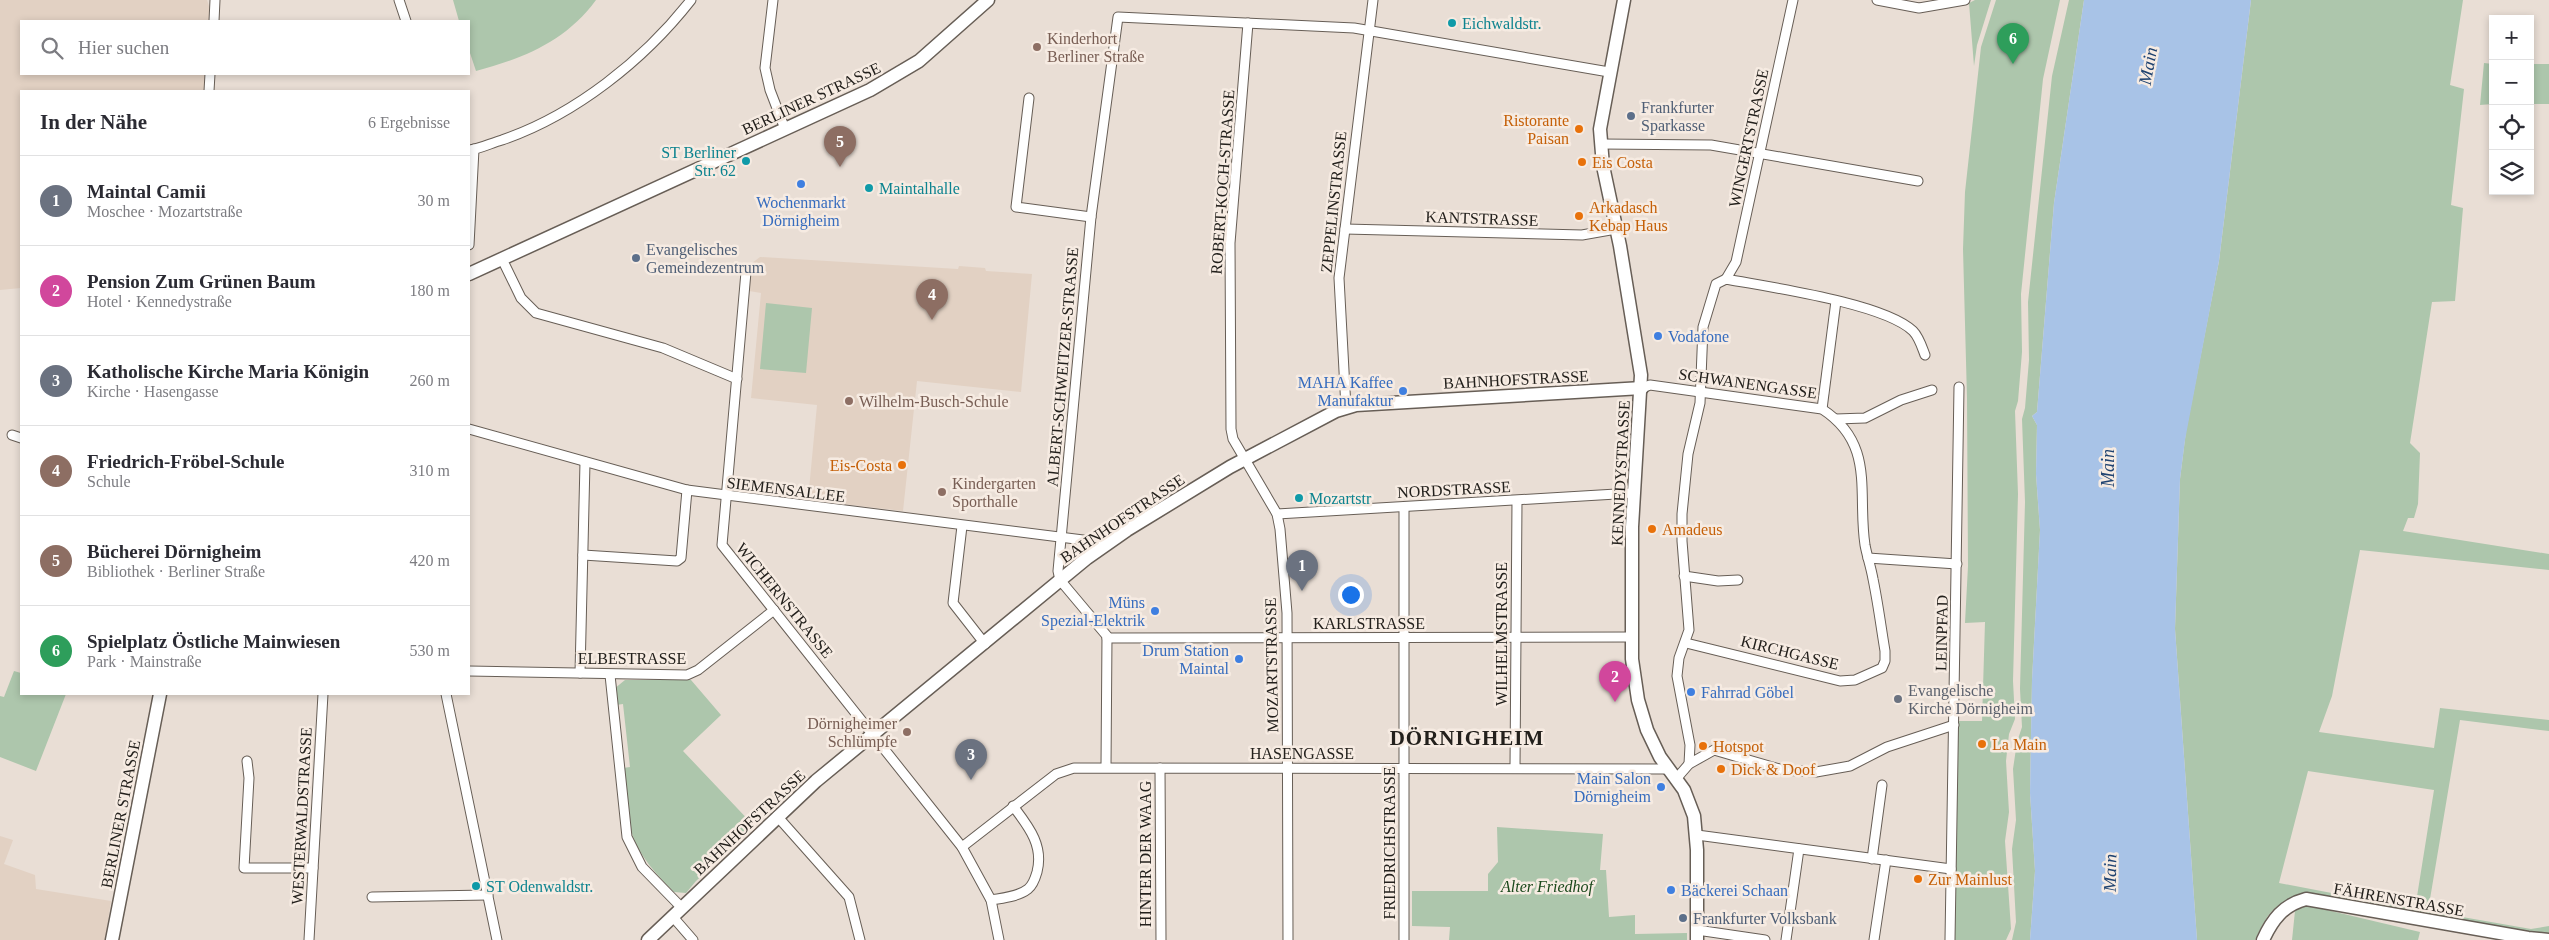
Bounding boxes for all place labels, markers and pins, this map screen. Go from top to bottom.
place label: Eichwaldstr. [1462,15,1542,32]
marker: Eichwaldstr. [1446,17,1458,29]
pin: 6 [1997,23,2029,64]
place label: Kinderhort Berliner Straße [1047,30,1144,65]
marker: Kinderhort Berliner Straße [1031,41,1043,53]
place label: Frankfurter Sparkasse [1641,99,1715,135]
marker: Frankfurter Sparkasse [1625,110,1637,122]
place label: Ristorante Paisan [1503,112,1569,147]
marker: Ristorante Paisan [1573,123,1585,135]
pin: 5 [824,126,856,167]
place label: ST Berliner Str. 62 [661,144,737,179]
place label: Eis Costa [1592,154,1653,171]
marker: ST Berliner Str. 62 [740,155,752,167]
marker: Eis Costa [1576,156,1588,168]
marker: Wochenmarkt Dörnigheim [795,178,807,190]
place label: Maintalhalle [879,180,960,197]
marker: Maintalhalle [863,182,875,194]
place label: Wochenmarkt Dörnigheim [756,194,846,230]
place label: Arkadasch Kebap Haus [1589,199,1668,235]
marker: Arkadasch Kebap Haus [1573,210,1585,222]
place label: Evangelisches Gemeindezentrum [646,241,765,276]
marker: Evangelisches Gemeindezentrum [630,252,642,264]
pin: 4 [916,279,948,320]
place label: Vodafone [1668,328,1729,345]
marker: Vodafone [1652,330,1664,342]
place label: MAHA Kaffee Manufaktur [1298,374,1394,409]
marker: MAHA Kaffee Manufaktur [1397,385,1409,397]
place label: Wilhelm-Busch-Schule [859,393,1009,410]
marker: Wilhelm-Busch-Schule [843,395,855,407]
place label: Eis-Costa [830,457,892,474]
marker: Eis-Costa [896,459,908,471]
place label: Kindergarten Sporthalle [952,475,1036,511]
marker: Kindergarten Sporthalle [936,486,948,498]
place label: Mozartstr [1309,490,1372,507]
marker: Mozartstr [1293,492,1305,504]
place label: Amadeus [1662,521,1722,538]
marker: Amadeus [1646,523,1658,535]
pin: 1 [1286,550,1318,591]
place label: Müns Spezial-Elektrik [1041,594,1145,630]
marker: Müns Spezial-Elektrik [1149,605,1161,617]
place label: Drum Station Maintal [1142,642,1230,677]
marker: Drum Station Maintal [1233,653,1245,665]
pin: 2 [1599,661,1631,702]
place label: Evangelische Kirche Dörnigheim [1908,682,2033,718]
place label: Fahrrad Göbel [1701,684,1794,701]
marker: Fahrrad Göbel [1685,686,1697,698]
marker: Evangelische Kirche Dörnigheim [1892,693,1904,705]
place label: Dörnigheimer Schlümpfe [807,715,898,751]
marker: Dörnigheimer Schlümpfe [901,726,913,738]
place label: La Main [1992,736,2047,753]
place label: Hotspot [1713,738,1764,756]
marker: La Main [1976,738,1988,750]
pin: 3 [955,739,987,780]
marker: Hotspot [1697,740,1709,752]
place label: Dick & Doof [1731,761,1816,778]
marker: Dick & Doof [1715,763,1727,775]
place label: Main Salon Dörnigheim [1574,770,1652,806]
marker: Main Salon Dörnigheim [1655,781,1667,793]
place label: Zur Mainlust [1928,871,2013,888]
marker: Zur Mainlust [1912,873,1924,885]
place label: ST Odenwaldstr. [486,878,593,895]
marker: ST Odenwaldstr. [470,880,482,892]
place label: Bäckerei Schaan [1681,882,1788,899]
marker: Bäckerei Schaan [1665,884,1677,896]
place label: Frankfurter Volksbank [1693,910,1837,927]
marker: Frankfurter Volksbank [1677,912,1689,924]

